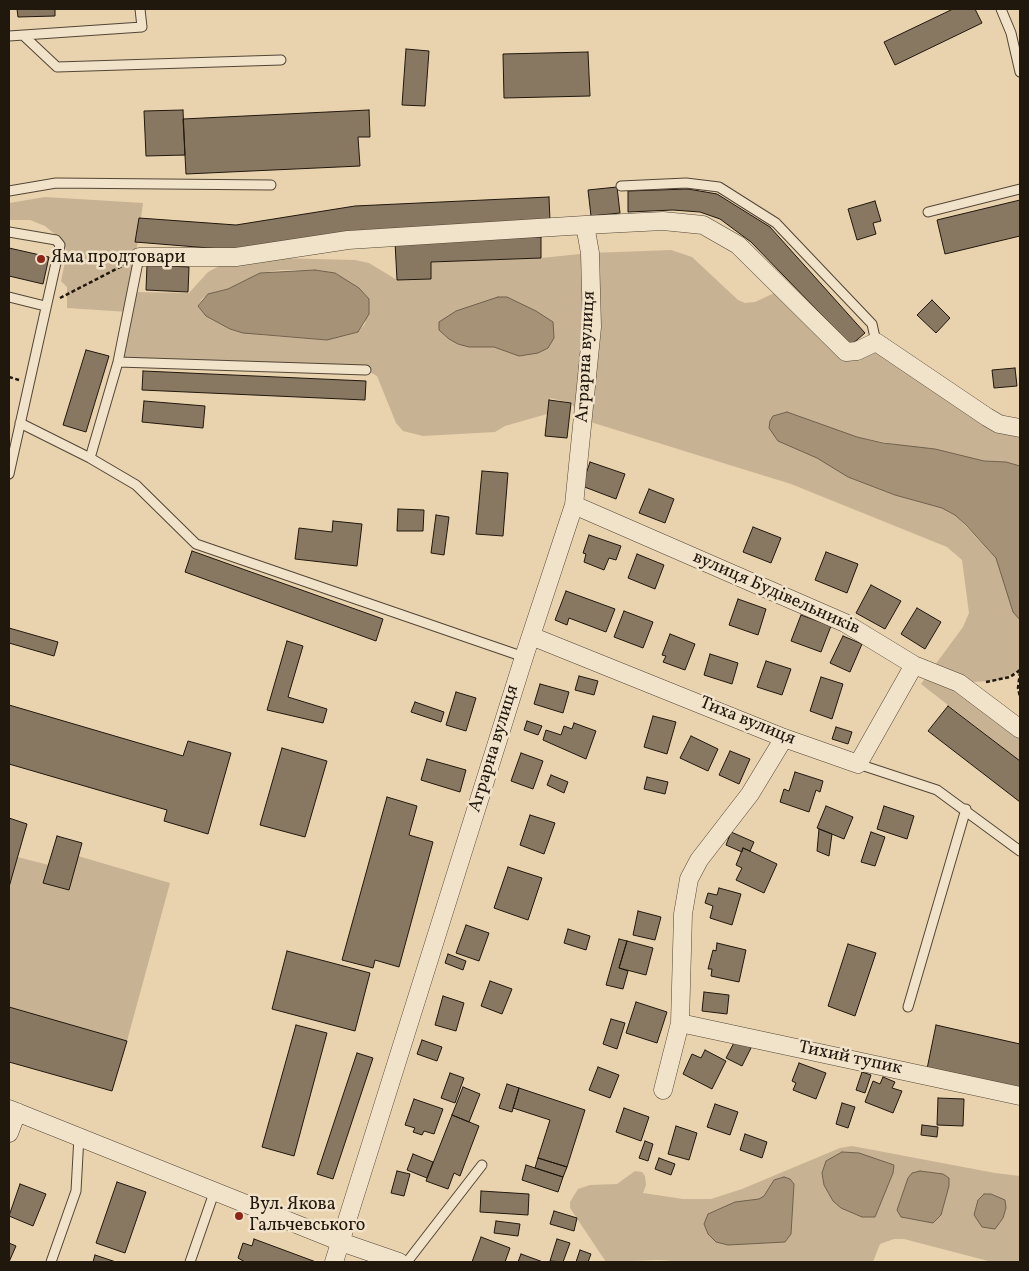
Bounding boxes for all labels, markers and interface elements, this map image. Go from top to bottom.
place label: Яма продтовари [51,248,185,270]
marker: Яма продтовари [35,253,47,265]
street label: Аграрна вулиця [573,291,601,423]
street label: вулиця Будівельників [689,547,863,641]
street label: Аграрна вулиця [465,683,525,815]
street label: Тиха вулиця [696,693,798,751]
street label: Тихий тупик [796,1037,904,1081]
place label: Вул. Якова Гальчевського [249,1195,365,1238]
marker: Вул. Якова Гальчевського [233,1210,245,1222]

